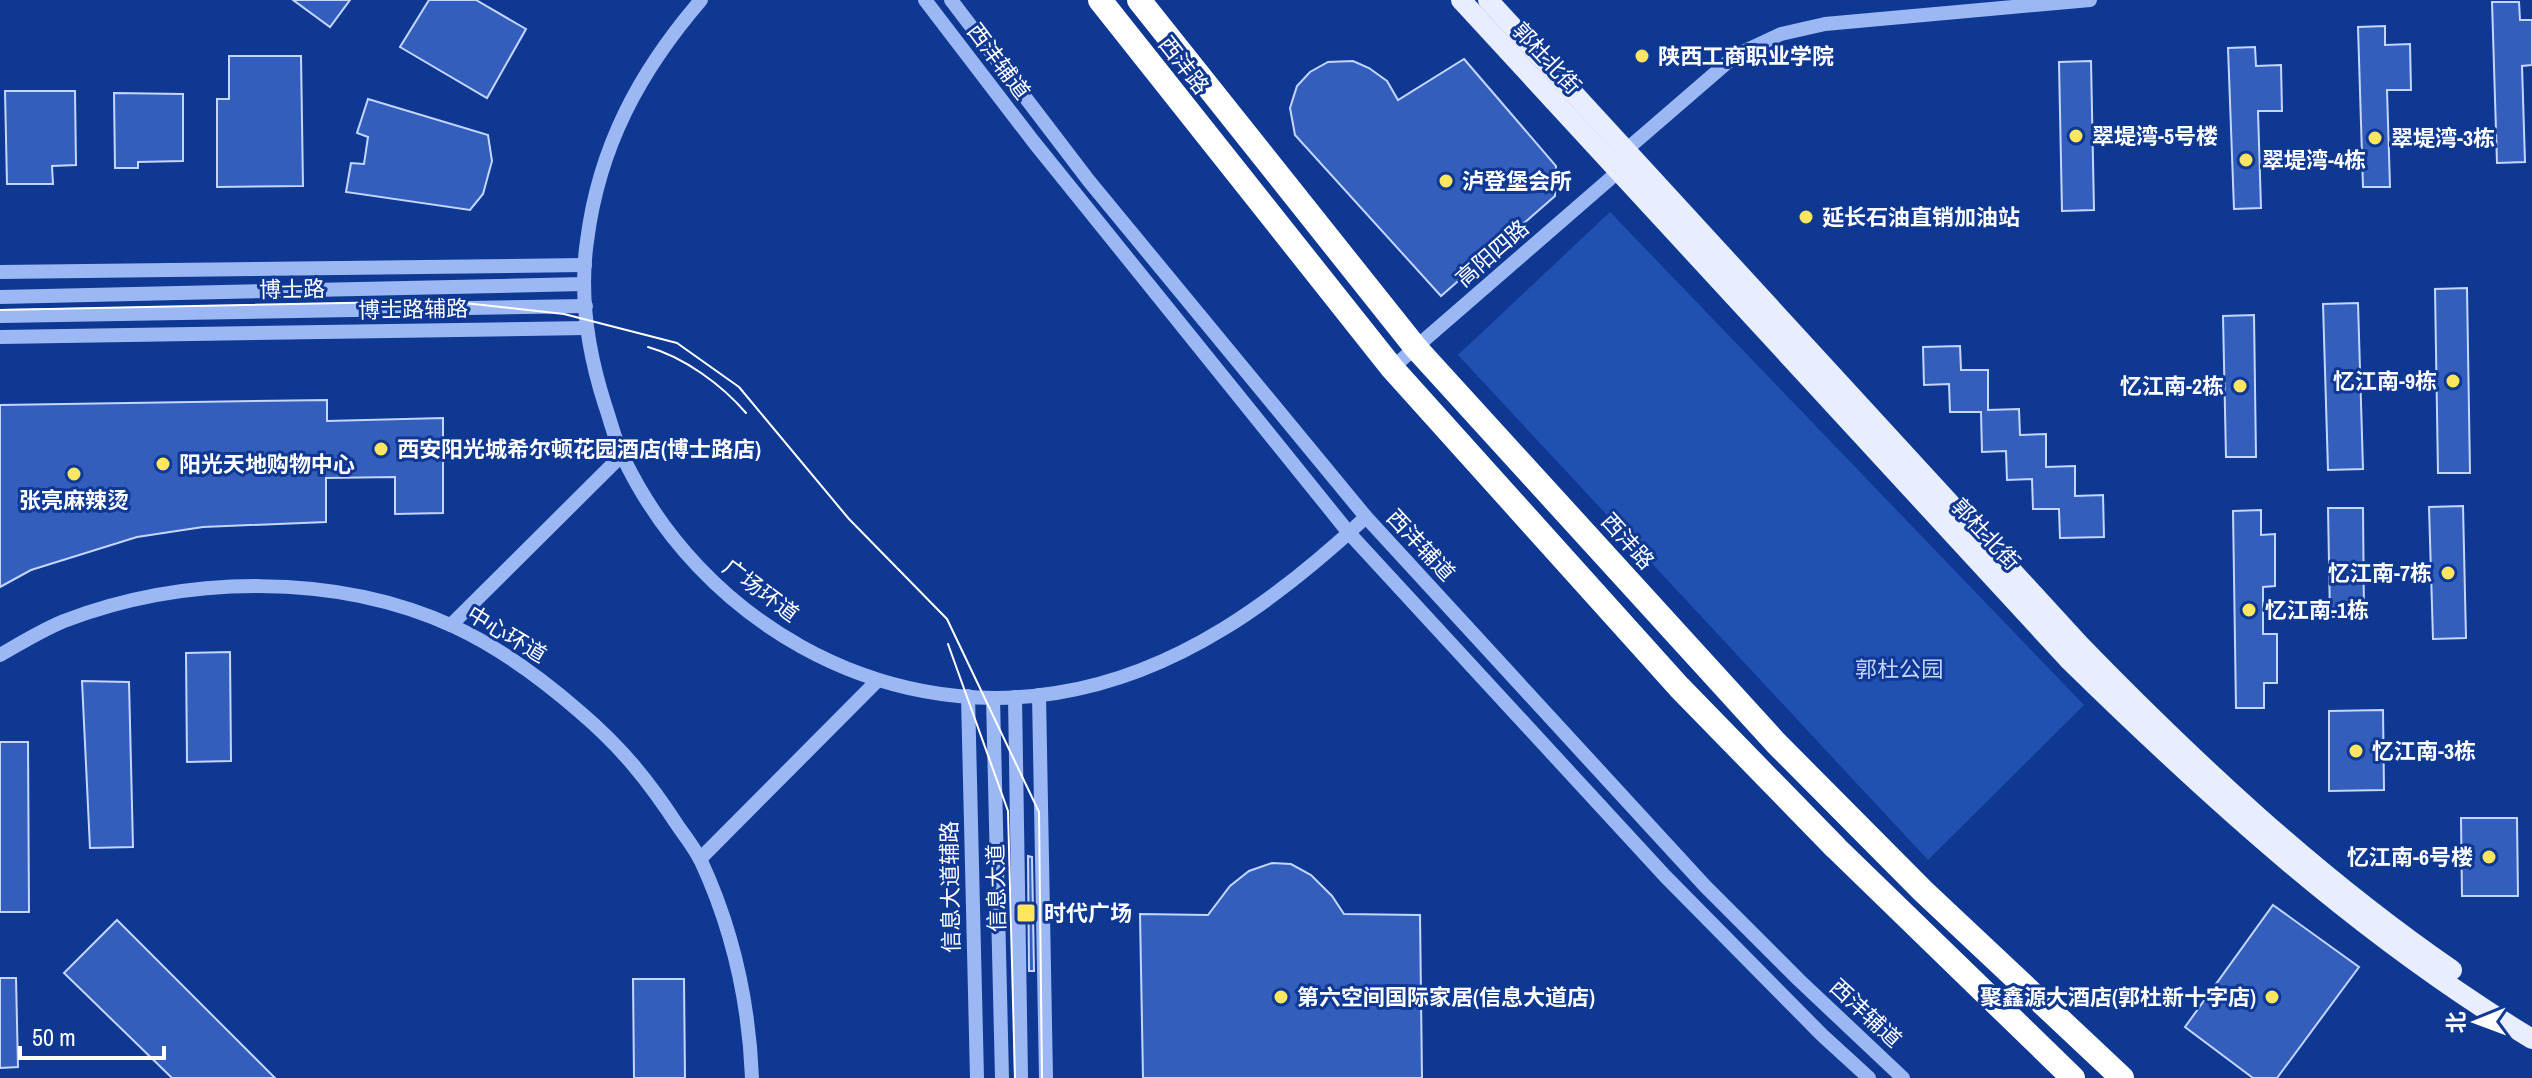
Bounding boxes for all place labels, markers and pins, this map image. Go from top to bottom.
place label: 陕西工商职业学院 [1658,41,1834,71]
marker: 陕西工商职业学院 [1633,47,1651,65]
place label: 翠堤湾-5号楼 [2092,121,2218,151]
place label: 翠堤湾-3栋 [2391,123,2495,153]
marker: 翠堤湾-5号楼 [2067,127,2085,145]
marker: 翠堤湾-3栋 [2366,129,2384,147]
place label: 翠堤湾-4栋 [2262,145,2366,175]
marker: 翠堤湾-4栋 [2237,151,2255,169]
place label: 泸登堡会所 [1462,166,1572,196]
marker: 泸登堡会所 [1437,172,1455,190]
place label: 延长石油直销加油站 [1822,202,2020,232]
marker: 延长石油直销加油站 [1797,208,1815,226]
place label: 忆江南-9栋 [2333,366,2437,396]
place label: 忆江南-2栋 [2120,371,2224,401]
marker: 忆江南-9栋 [2444,372,2462,390]
marker: 忆江南-2栋 [2231,377,2249,395]
place label: 西安阳光城希尔顿花园酒店(博士路店) [397,434,761,464]
marker: 西安阳光城希尔顿花园酒店(博士路店) [372,440,390,458]
place label: 阳光天地购物中心 [179,449,355,479]
marker: 阳光天地购物中心 [154,455,172,473]
marker: 张亮麻辣烫 [65,465,83,483]
place label: 张亮麻辣烫 [19,485,129,515]
place label: 忆江南-7栋 [2328,558,2432,588]
marker: 忆江南-7栋 [2439,564,2457,582]
place label: 忆江南-1栋 [2265,595,2369,625]
marker: 忆江南-1栋 [2240,601,2258,619]
place label: 忆江南-3栋 [2372,736,2476,766]
marker: 忆江南-3栋 [2347,742,2365,760]
place label: 忆江南-6号楼 [2347,842,2473,872]
marker: 忆江南-6号楼 [2480,848,2498,866]
place label: 时代广场 [1044,898,1132,928]
marker: 时代广场 [1015,902,1037,924]
place label: 第六空间国际家居(信息大道店) [1297,982,1595,1012]
place label: 聚鑫源大酒店(郭杜新十字店) [1980,982,2256,1012]
marker: 第六空间国际家居(信息大道店) [1272,988,1290,1006]
marker: 聚鑫源大酒店(郭杜新十字店) [2263,988,2281,1006]

